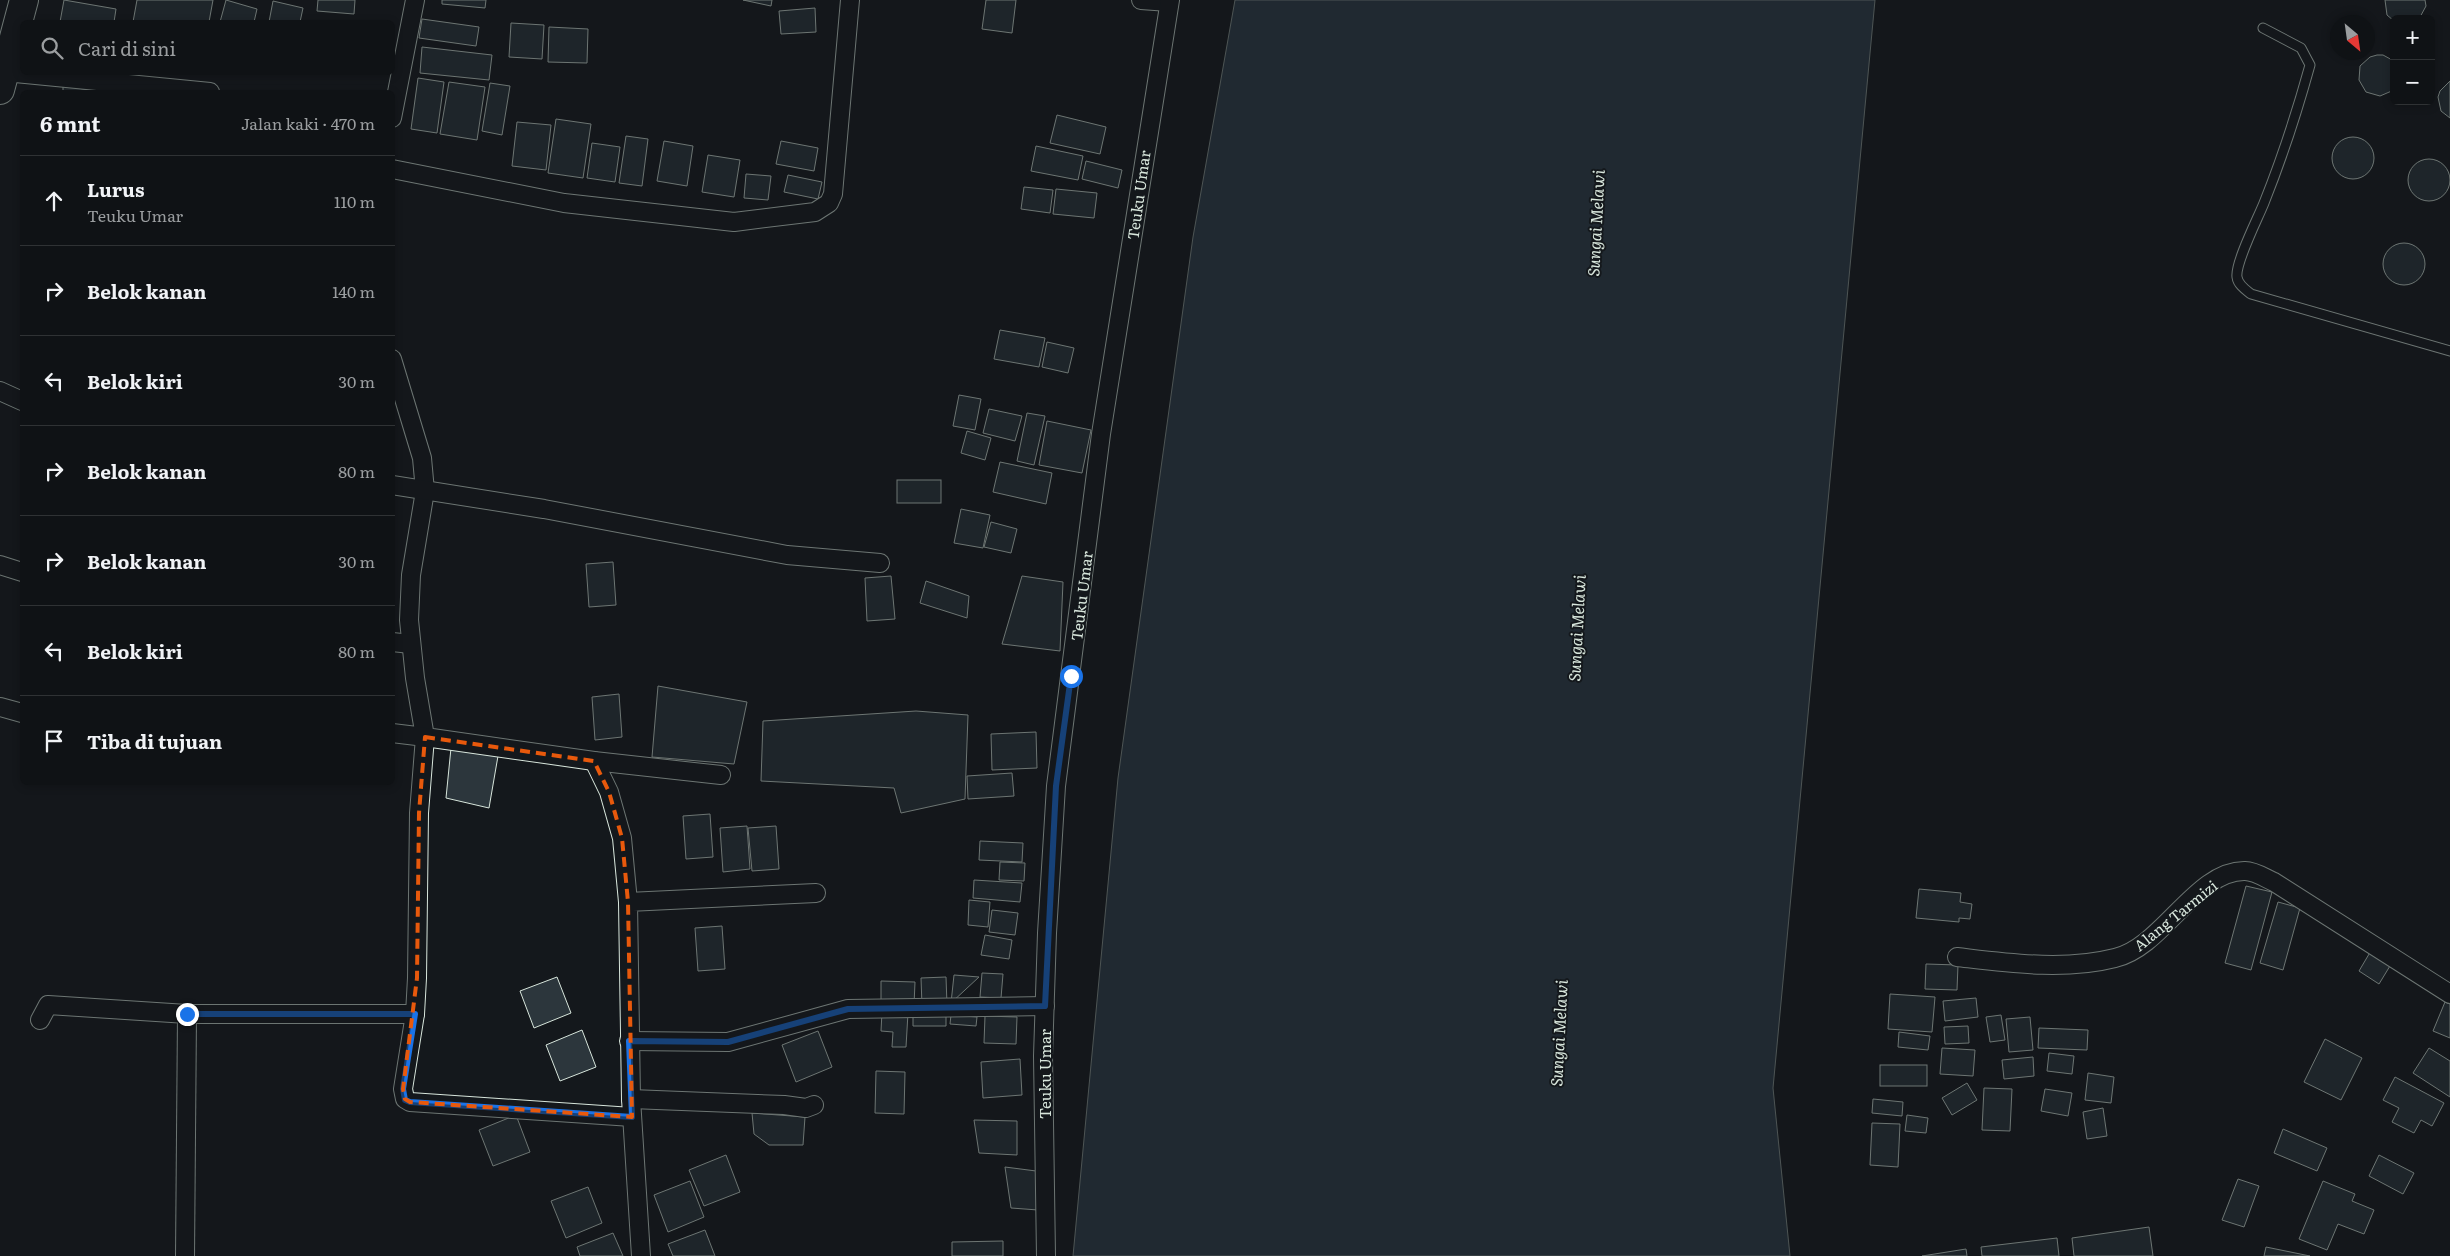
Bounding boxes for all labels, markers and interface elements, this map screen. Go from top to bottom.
north arrow [2330,15,2375,60]
map controls [2390,15,2435,105]
button: + [2390,15,2435,60]
search box [20,20,395,75]
icon: search [38,34,66,62]
text: Cari di sini [78,34,176,62]
button: − [2390,60,2435,105]
text: 6 mnt [40,107,100,138]
text: Jalan kaki · 470 m [241,111,375,135]
street label: Teuku Umar [1120,149,1156,241]
water label: Sungai Melawi [1580,169,1610,277]
text: Lurus [87,175,144,203]
icon: ahead [40,187,68,215]
text: 110 m [334,189,375,213]
text: Teuku Umar [87,203,183,227]
icon: right [40,277,68,305]
text: Belok kanan [87,277,206,305]
text: 140 m [332,279,375,303]
icon: left [40,367,68,395]
text: Belok kiri [87,367,183,395]
text: 30 m [338,369,375,393]
icon: right [40,457,68,485]
text: Belok kanan [87,457,206,485]
text: 80 m [338,459,375,483]
icon: right [40,547,68,575]
text: Belok kanan [87,547,206,575]
text: 30 m [338,549,375,573]
street label: Teuku Umar [1064,550,1098,642]
water label: Sungai Melawi [1561,574,1591,682]
icon: left [40,637,68,665]
text: Belok kiri [87,637,183,665]
text: 80 m [338,639,375,663]
route start [1060,665,1083,688]
icon: arrive [40,727,68,755]
text: Tiba di tujuan [87,727,222,755]
street label: Alang Tarmizi [2128,874,2222,956]
water label: Sungai Melawi [1543,979,1573,1087]
route end [176,1003,199,1026]
street label: Teuku Umar [1033,1029,1056,1119]

